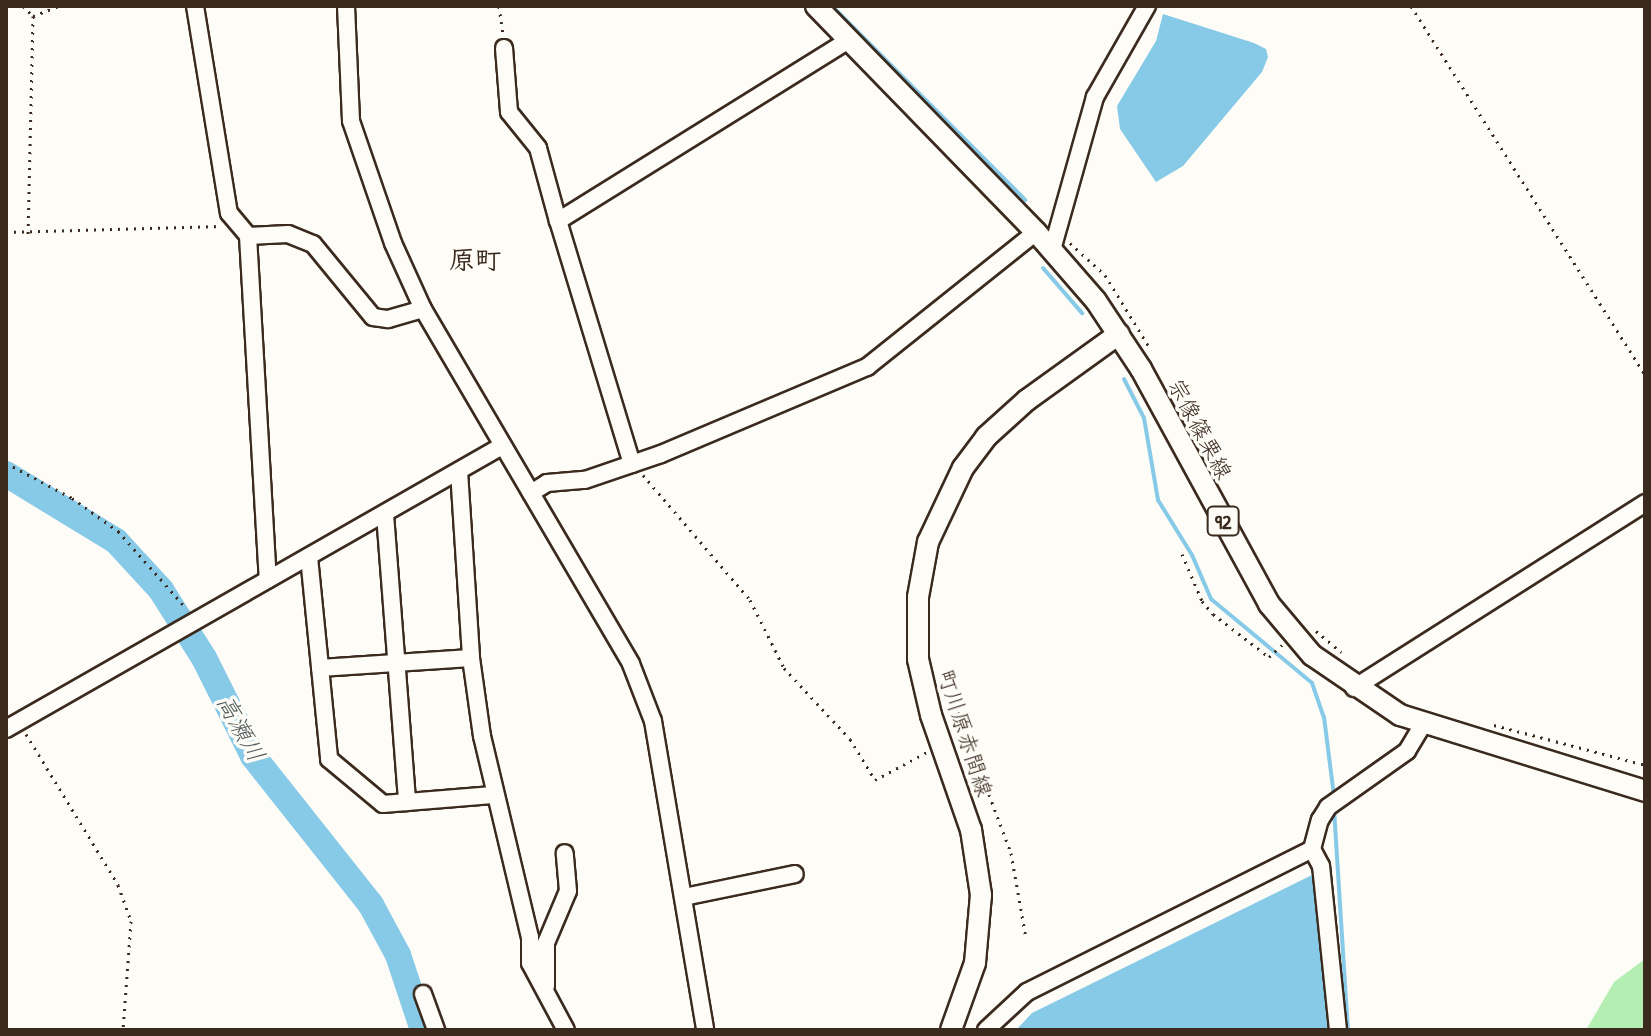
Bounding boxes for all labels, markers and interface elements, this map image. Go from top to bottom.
district label: 原町 [449,244,501,276]
street label: 宗像篠栗線 [1163,374,1237,484]
road number: 92 [1205,505,1241,537]
street label: 町川原赤間線 [932,666,998,800]
water label: 高瀬川 [211,690,271,766]

